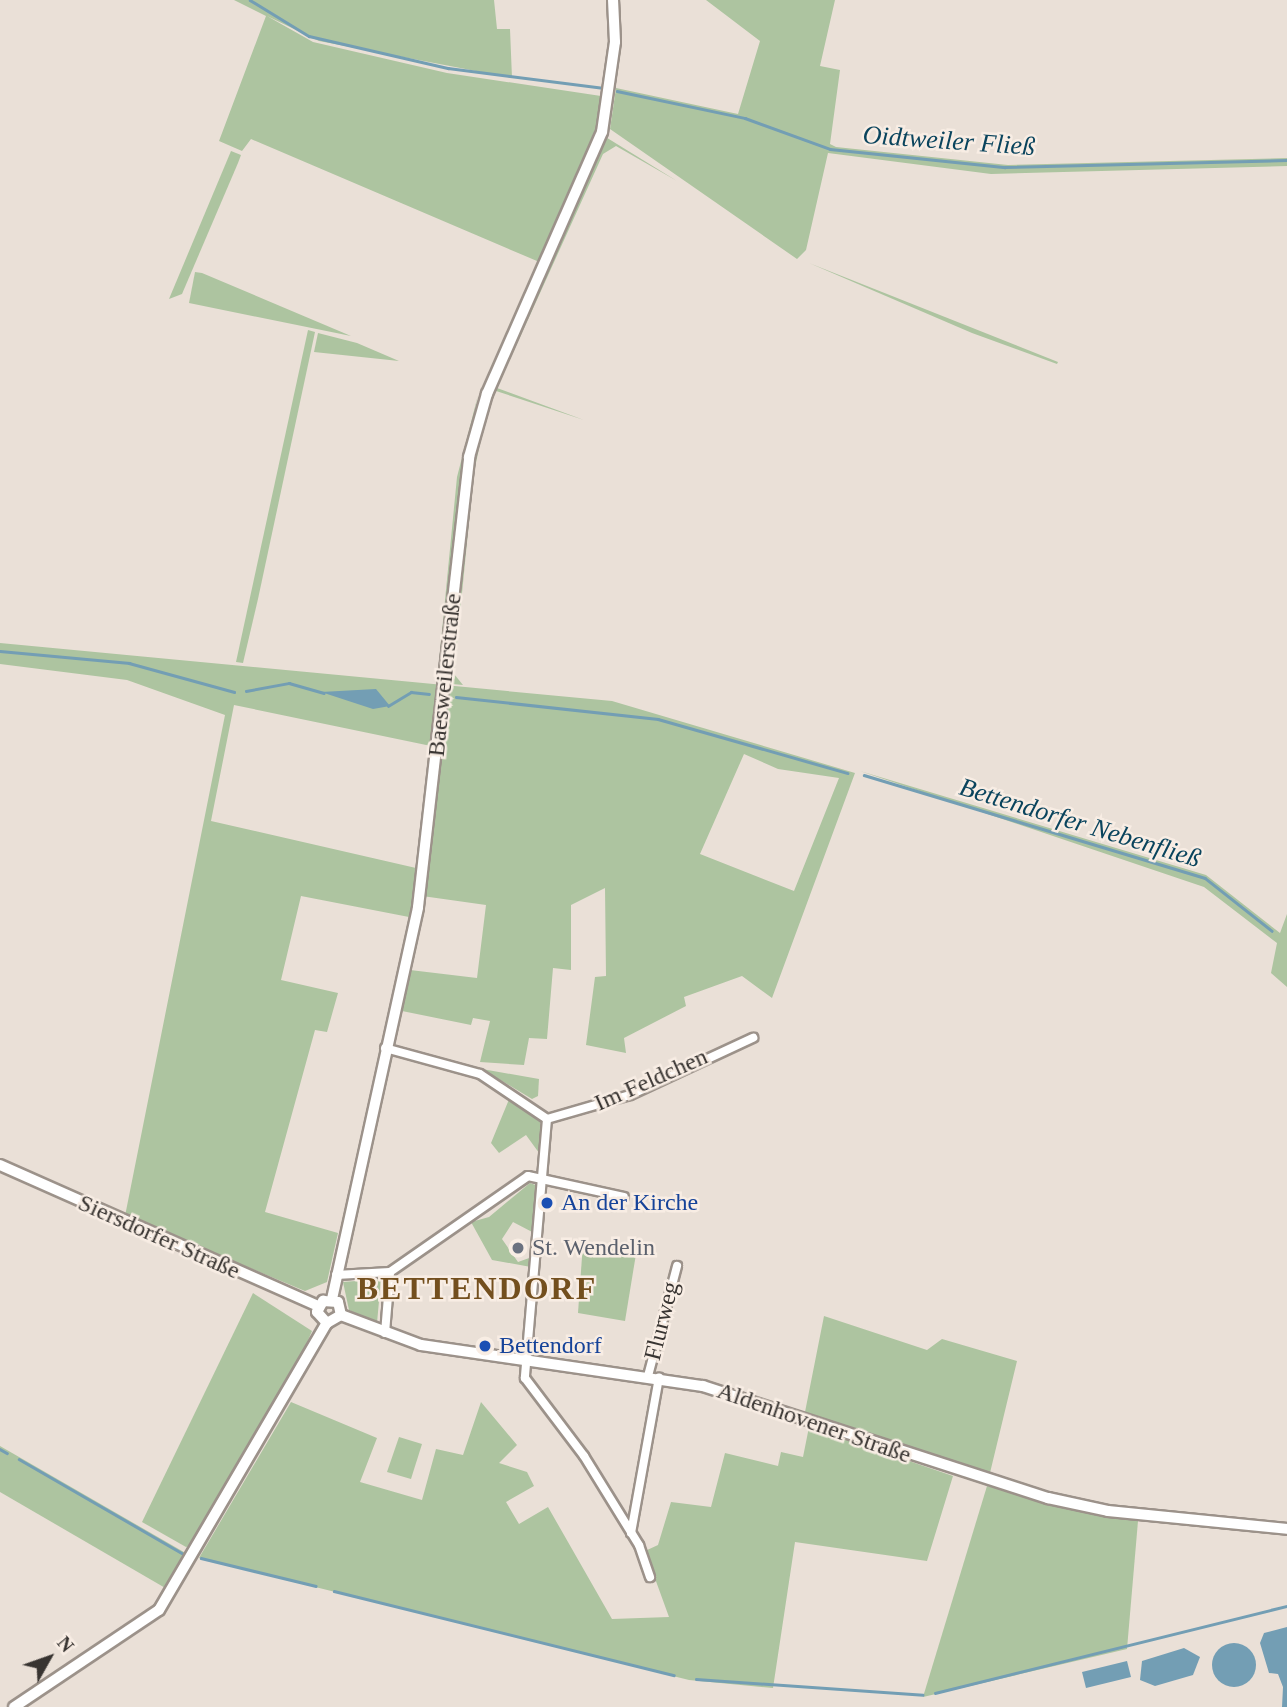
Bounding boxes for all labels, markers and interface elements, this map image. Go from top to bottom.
water label: Oidtweiler Fließ [862,119,1036,163]
street label: Baesweilerstraße [422,592,468,758]
water label: Bettendorfer Nebenfließ [956,771,1204,875]
street label: Im Feldchen [590,1042,712,1118]
street label: Siersdorfer Straße [74,1188,244,1286]
place label: An der Kirche [561,1189,698,1217]
marker: An der Kirche [539,1195,555,1211]
place label: St. Wendelin [532,1234,655,1262]
marker: St. Wendelin [510,1240,526,1256]
district label: BETTENDORF [358,1269,596,1307]
street label: Flurweg [638,1279,686,1363]
place label: Bettendorf [499,1332,602,1360]
marker: Bettendorf [477,1338,493,1354]
street label: Aldenhovener Straße [713,1376,915,1470]
north arrow [14,1623,84,1693]
text: N [53,1632,78,1656]

